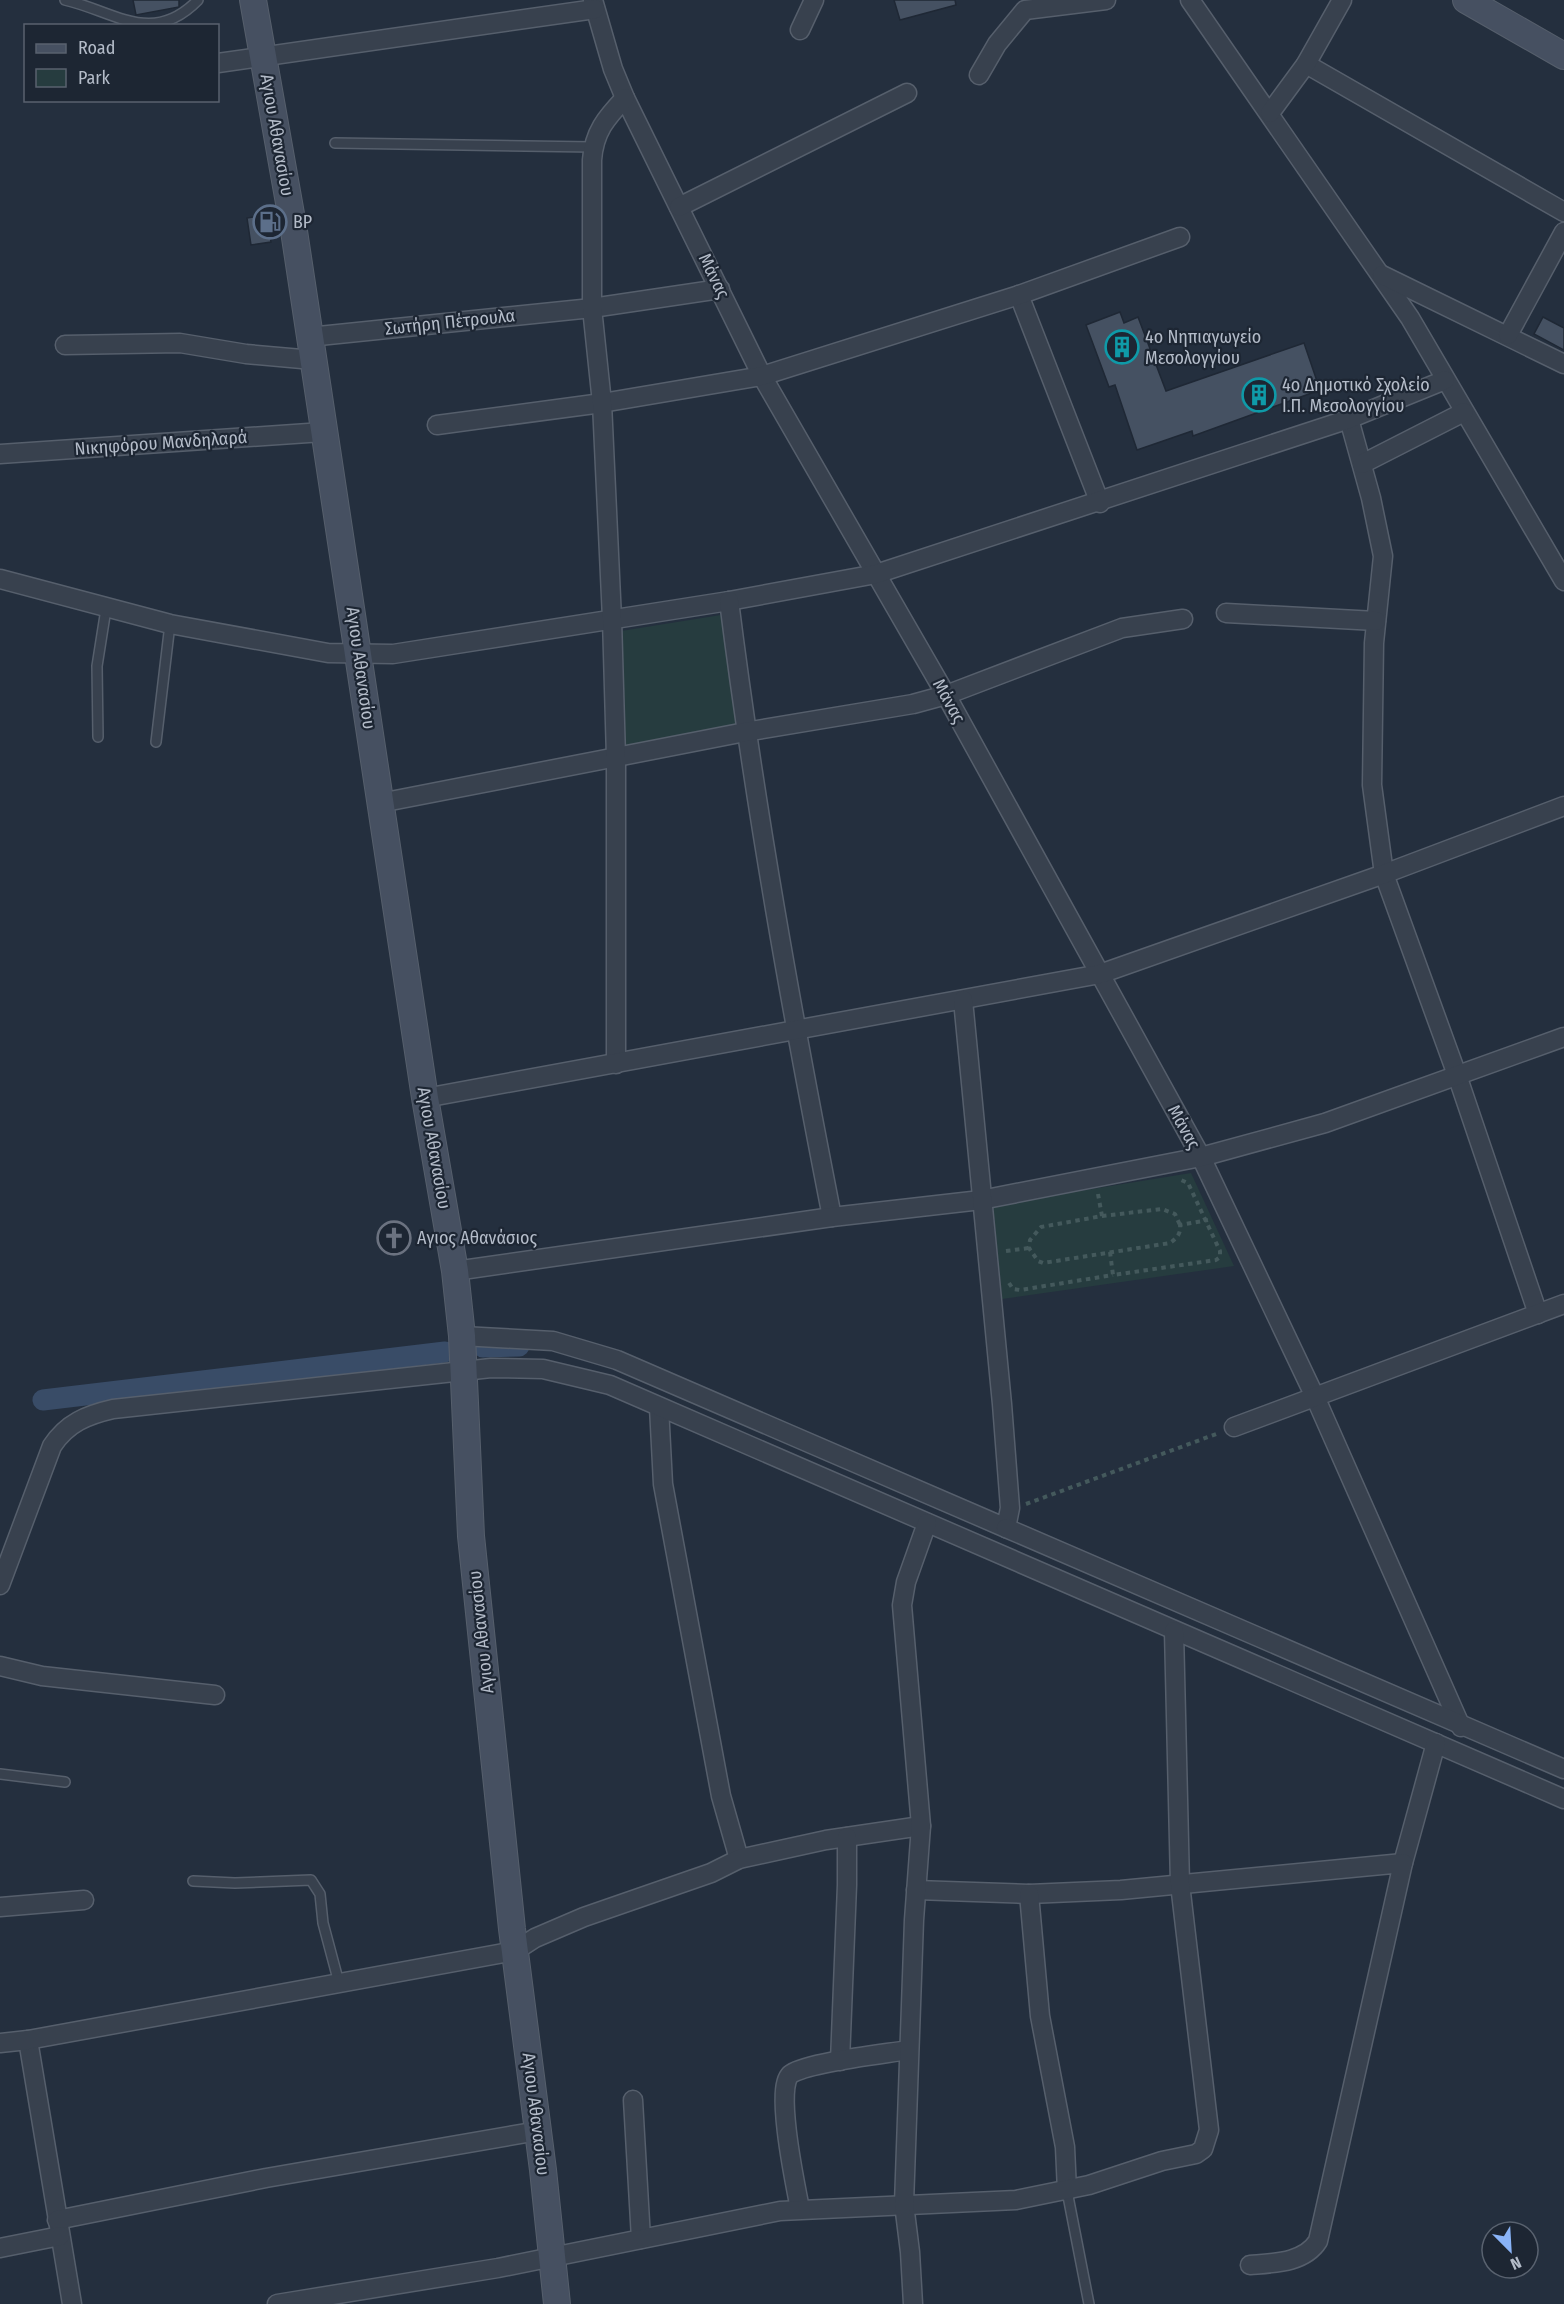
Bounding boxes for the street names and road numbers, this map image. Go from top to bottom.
street label: Αγιου Αθανασίου [255,72,299,198]
street label: Μάνας [694,250,734,302]
street label: Σωτήρη Πέτρουλα [384,304,516,340]
street label: Νικηφόρου Μανδηλαρά [74,426,248,460]
street label: Αγιου Αθανασίου [342,605,380,731]
street label: Μάνας [928,675,970,727]
street label: Αγιου Αθανασίου [412,1085,456,1211]
street label: Μάνας [1163,1101,1205,1153]
street label: Αγιου Αθανασίου [464,1570,498,1694]
street label: Αγιου Αθανασίου [518,2051,554,2177]

